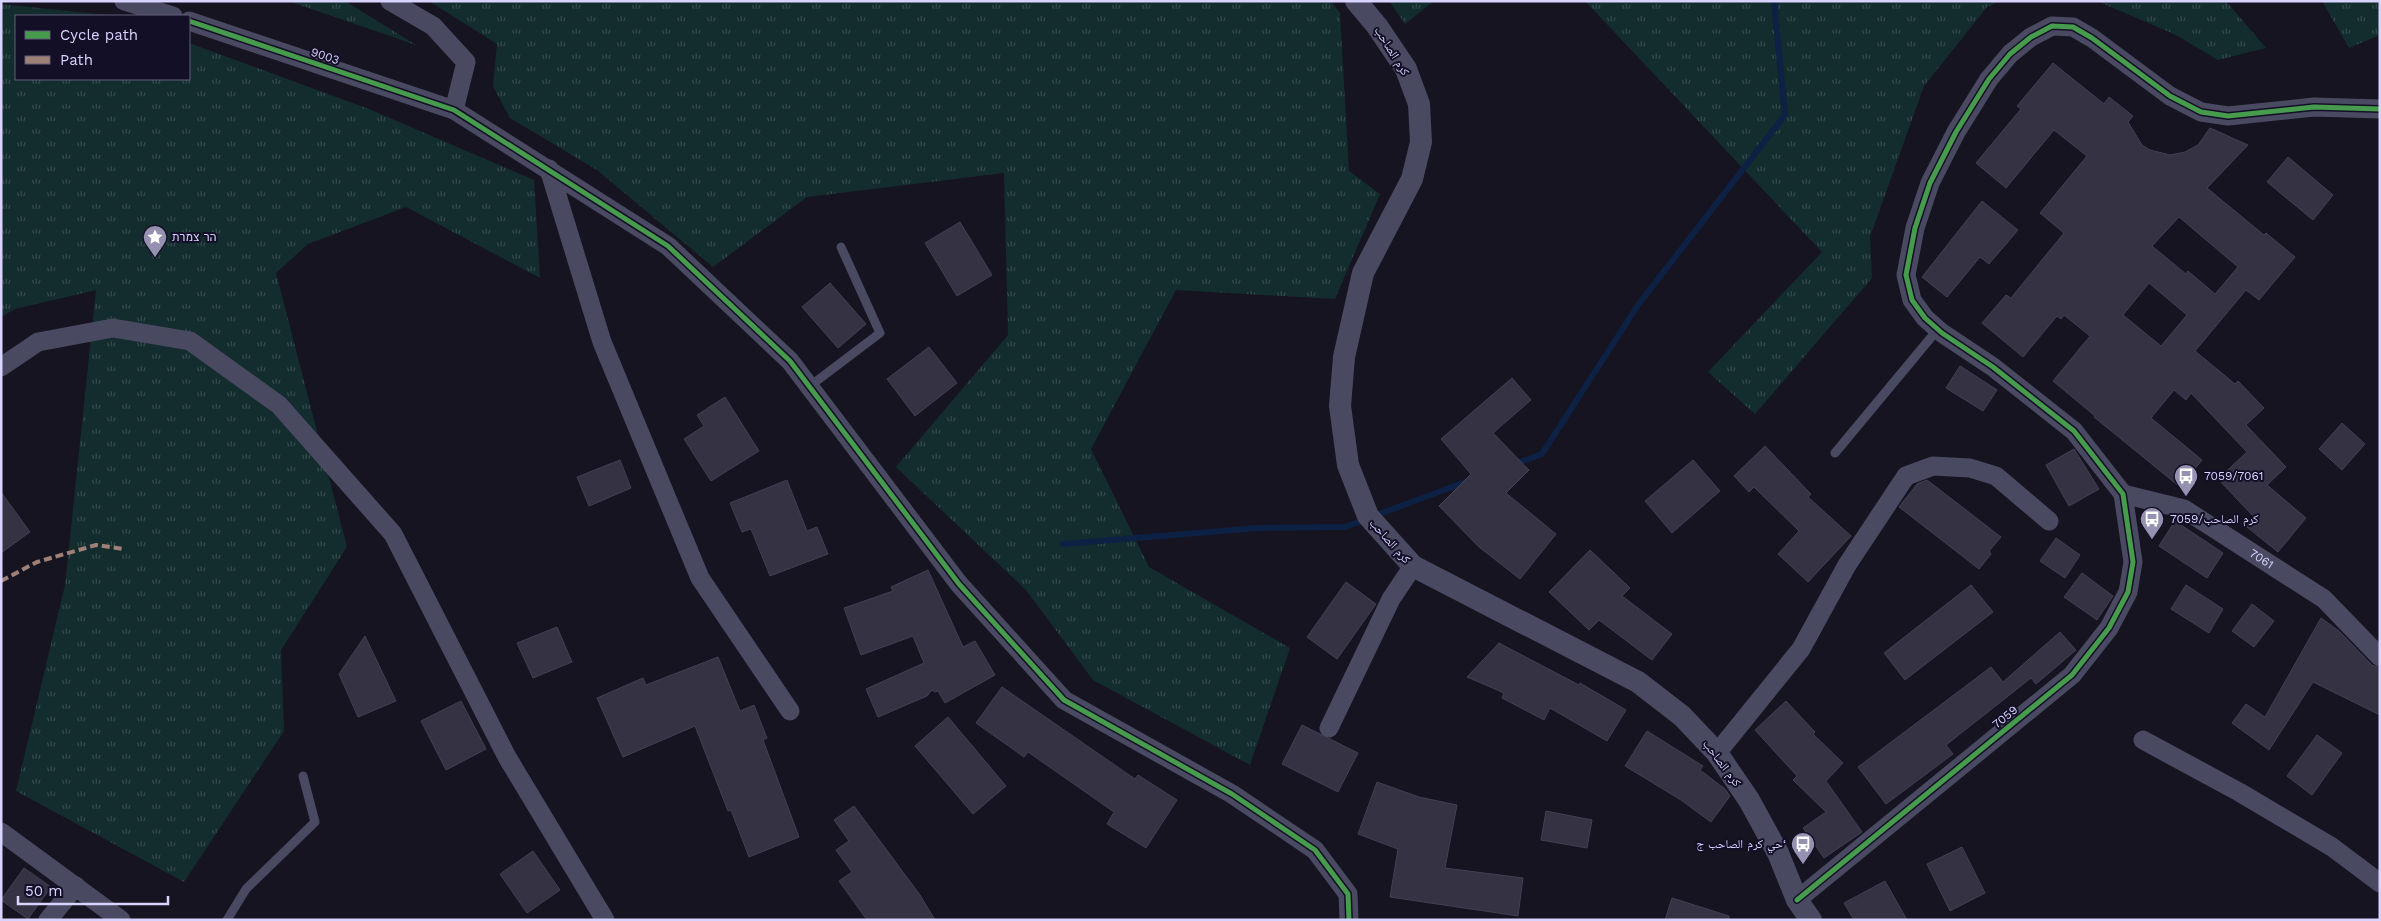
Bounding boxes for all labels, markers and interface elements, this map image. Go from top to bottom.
legend [15,15,190,80]
street label: كرم الصاحب [1371,24,1413,79]
text: Cycle path [60,26,138,44]
street label: 9003 [309,45,341,67]
text: Path [60,51,93,69]
place icon: הר צמרת [142,224,168,258]
place label: הר צמרת [172,230,217,244]
bus stop icon: 7059/7061 [2173,463,2199,497]
place label: 7059/7061 [2204,469,2263,483]
bus stop icon: كرم الصاحب/7059 [2139,506,2165,540]
place label: كرم الصاحب/7059 [2170,512,2259,527]
street label: كرم الصاحب [1366,516,1414,567]
street label: 7061 [2247,546,2276,572]
street label: 7059 [1990,703,2020,731]
street label: كرم الصاحب [1699,737,1744,790]
bus stop icon: حي كرم الصاحب ج‘ [1790,831,1816,865]
place label: حي كرم الصاحب ج‘ [1696,837,1786,854]
scale bar [18,874,168,906]
text: 50 m [25,882,62,900]

